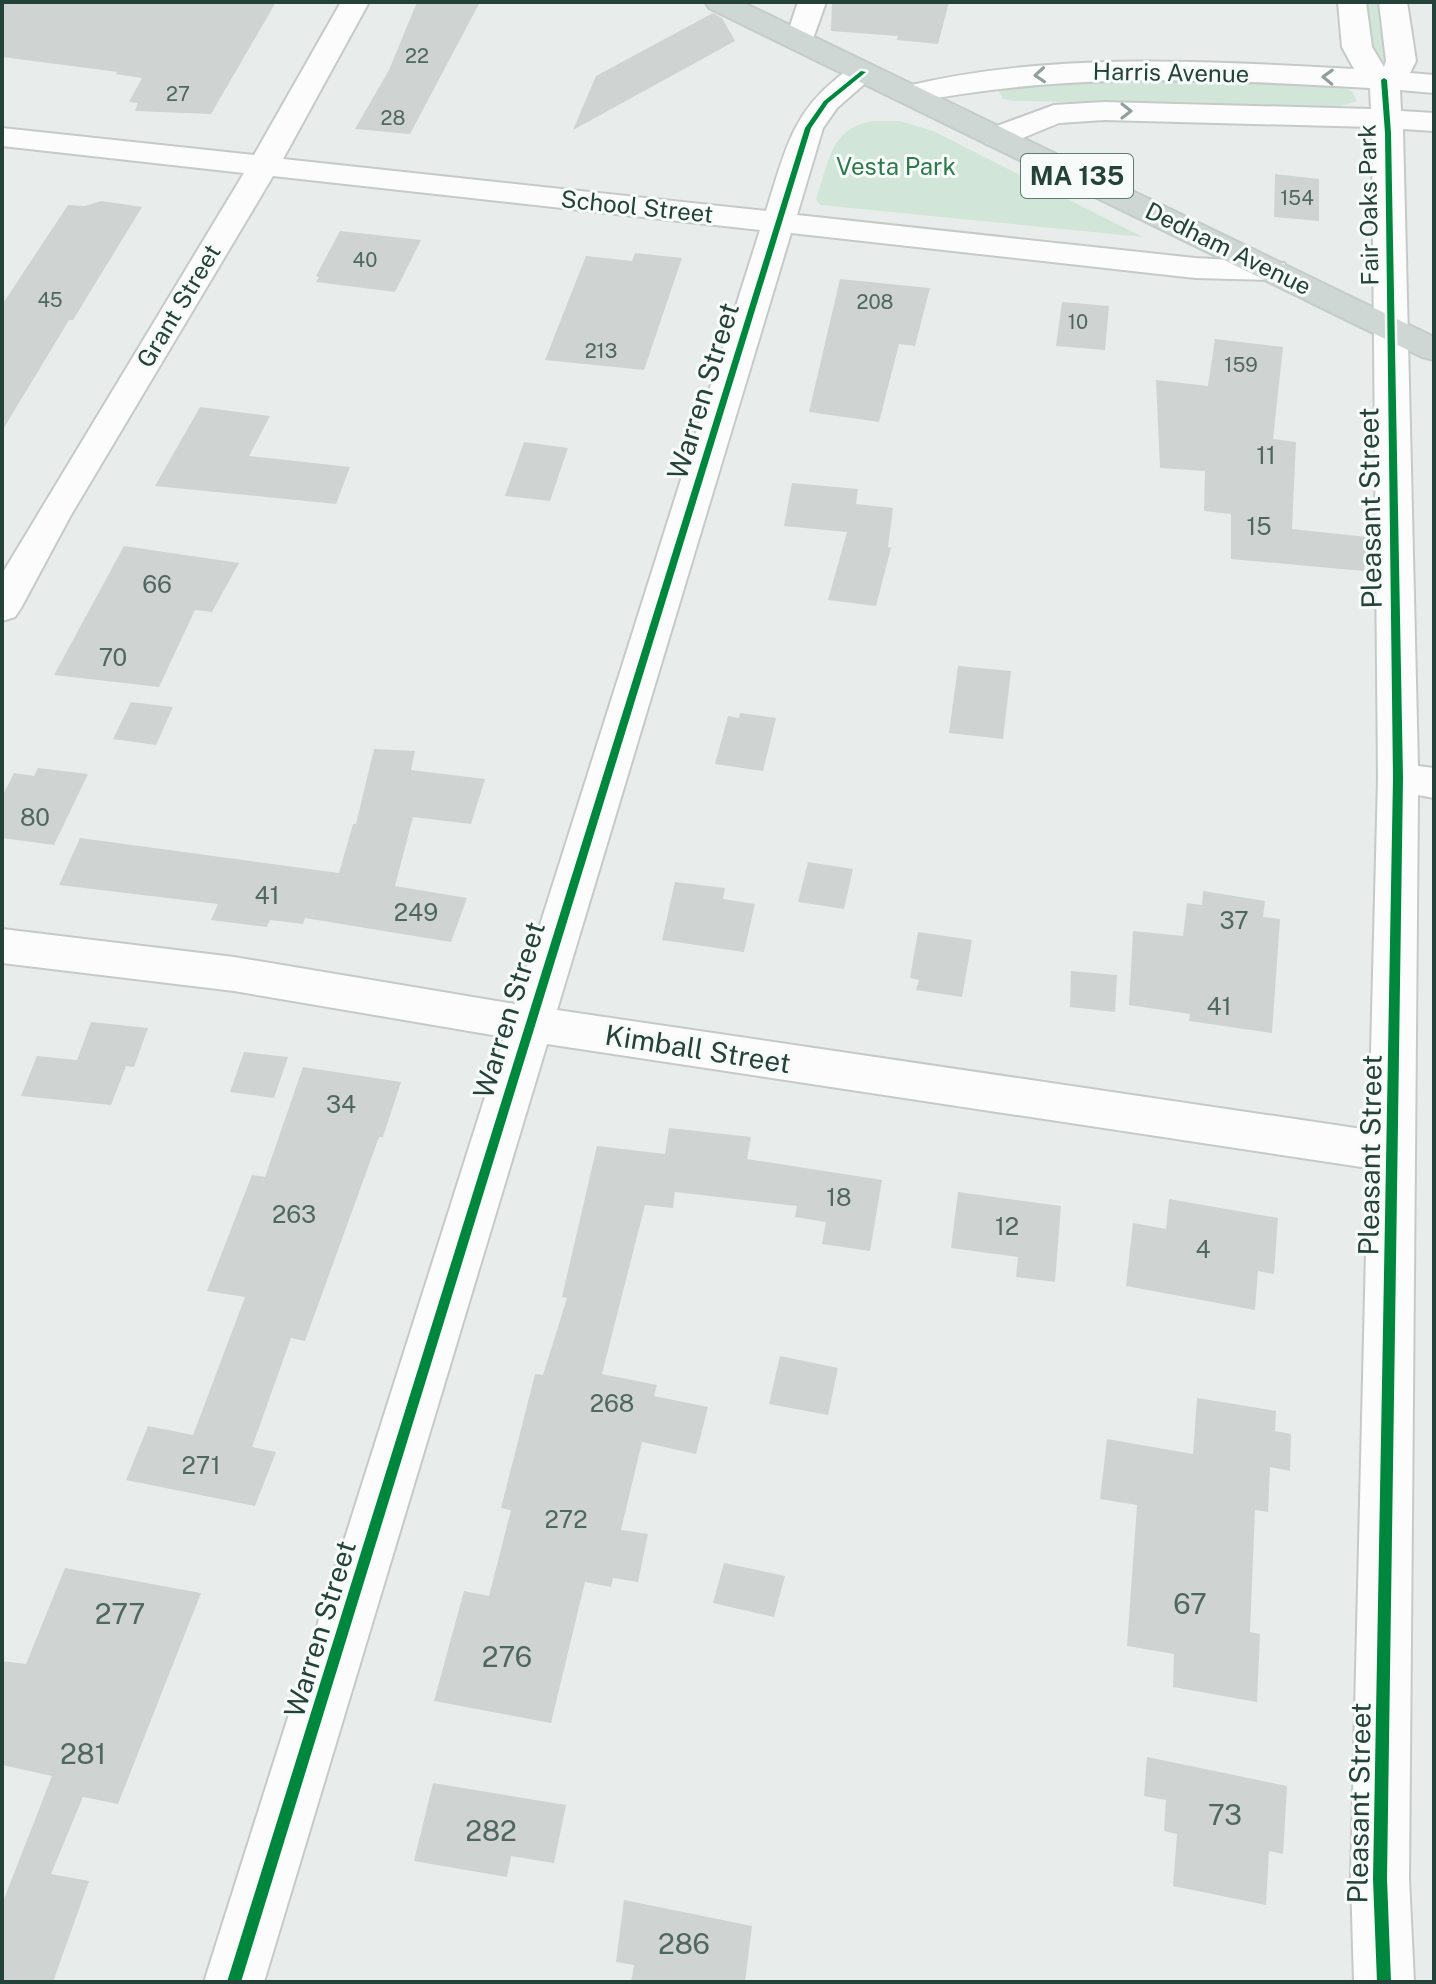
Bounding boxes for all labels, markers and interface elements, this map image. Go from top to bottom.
house number: 22 [405,44,429,68]
street label: Harris Avenue [1092,57,1250,87]
one-way arrow [1033,66,1046,83]
one-way arrow [1321,68,1334,85]
house number: 27 [166,82,190,106]
one-way arrow [1120,102,1133,120]
house number: 28 [381,106,405,130]
street label: Fair Oaks Park [1353,124,1383,286]
park label: Vesta Park [836,152,956,180]
road number: MA 135 [1021,154,1133,198]
street label: School Street [559,184,715,228]
house number: 154 [1280,186,1314,210]
street label: Dedham Avenue [1141,196,1316,300]
street label: Grant Street [130,239,226,372]
house number: 40 [353,248,377,272]
house number: 45 [37,288,63,312]
house number: 208 [857,290,893,314]
street label: Warren Street [660,298,745,483]
house number: 10 [1068,310,1088,334]
house number: 213 [585,339,617,363]
house number: 159 [1224,353,1258,377]
street label: Pleasant Street [1351,407,1388,609]
house number: 11 [1256,441,1276,469]
house number: 15 [1246,512,1272,540]
house number: 66 [142,570,172,598]
house number: 70 [99,643,127,671]
house number: 80 [20,803,50,831]
house number: 41 [255,881,279,909]
house number: 249 [394,898,438,926]
house number: 37 [1219,906,1249,934]
street label: Warren Street [466,917,551,1102]
house number: 41 [1207,992,1231,1020]
street label: Kimball Street [603,1018,793,1079]
street label: Pleasant Street [1351,1054,1388,1256]
house number: 34 [326,1090,356,1118]
house number: 18 [826,1183,852,1211]
house number: 263 [272,1200,316,1228]
house number: 12 [995,1212,1019,1240]
house number: 4 [1195,1235,1211,1263]
house number: 268 [590,1389,634,1417]
house number: 271 [182,1451,220,1479]
house number: 272 [544,1505,588,1533]
street label: Warren Street [277,1536,362,1721]
house number: 67 [1173,1587,1207,1620]
house number: 277 [95,1597,145,1630]
house number: 276 [482,1640,532,1673]
street label: Pleasant Street [1340,1702,1377,1904]
house number: 281 [60,1737,106,1770]
house number: 73 [1208,1798,1242,1831]
house number: 282 [465,1814,517,1847]
house number: 286 [658,1927,710,1960]

